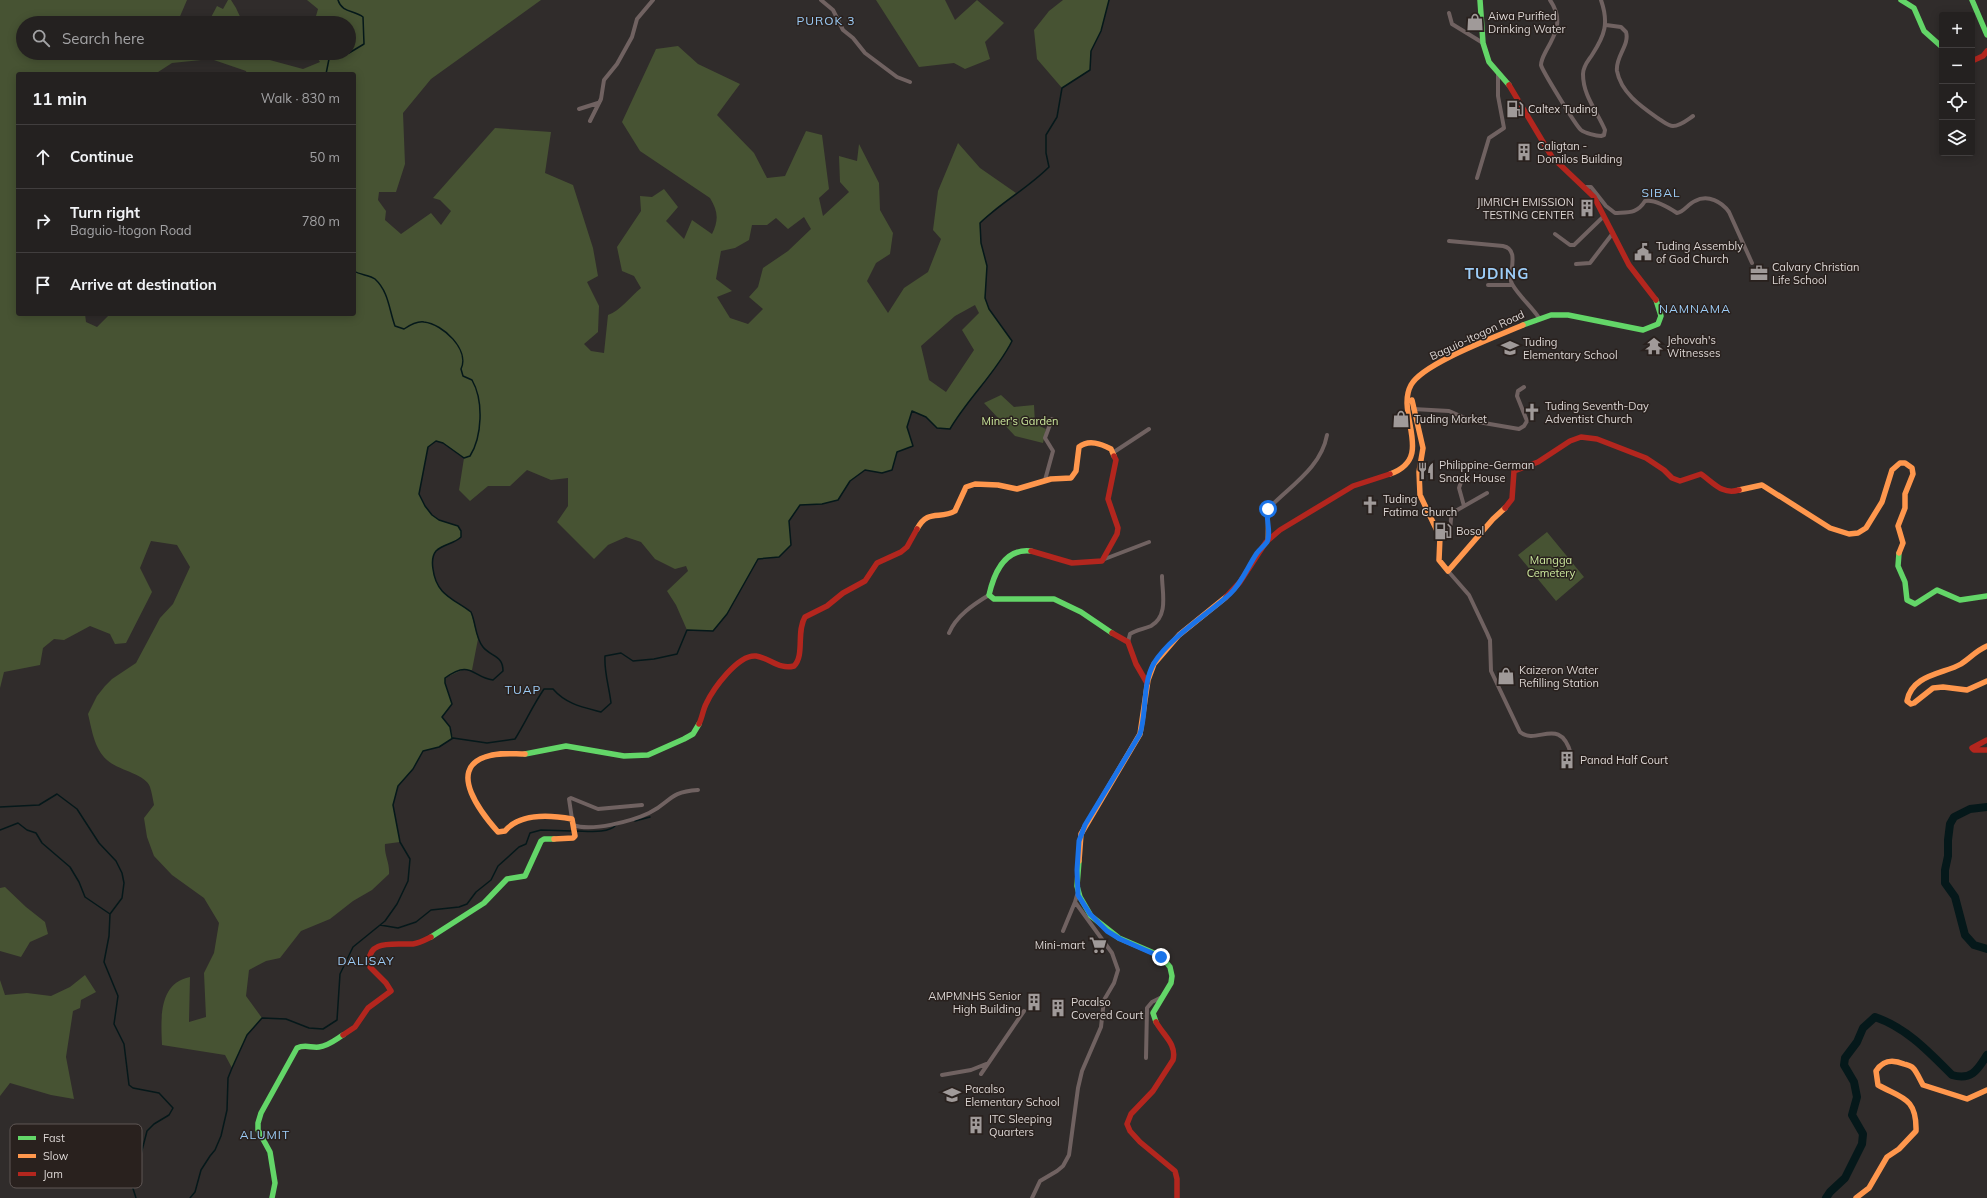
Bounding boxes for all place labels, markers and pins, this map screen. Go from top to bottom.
place label: Aiwa Purified Drinking Water [1488,9,1565,36]
shop icon: Aiwa Purified Drinking Water [1465,12,1485,32]
fuel station icon: Caltex Tuding [1505,99,1525,119]
place label: Caltex Tuding [1528,102,1598,116]
place label: Caligtan - Domilos Building [1537,139,1622,166]
building icon: Caligtan - Domilos Building [1514,142,1534,162]
place label: JIMRICH EMISSION TESTING CENTER [1477,195,1574,222]
building icon: JIMRICH EMISSION TESTING CENTER [1577,198,1597,218]
place label: Tuding Assembly of God Church [1656,239,1743,266]
public building icon: Tuding Assembly of God Church [1633,242,1653,262]
place label: Calvary Christian Life School [1772,260,1859,287]
office icon: Calvary Christian Life School [1749,263,1769,283]
place label: Jehovah's Witnesses [1667,333,1720,360]
place label: Tuding Elementary School [1523,335,1618,362]
temple icon: Jehovah's Witnesses [1644,336,1664,356]
school or university icon: Tuding Elementary School [1500,338,1520,358]
place label: Tuding Seventh-Day Adventist Church [1545,399,1649,426]
church icon: Tuding Seventh-Day Adventist Church [1522,402,1542,422]
shop icon: Tuding Market [1391,409,1411,429]
place label: Tuding Market [1414,412,1487,426]
place label: Philippine-German Snack House [1439,458,1534,485]
restaurant icon: Philippine-German Snack House [1416,461,1436,481]
place label: Tuding Fatima Church [1383,492,1457,519]
church icon: Tuding Fatima Church [1360,495,1380,515]
fuel station icon: Bosol [1433,521,1453,541]
place label: Bosol [1456,524,1484,538]
place label: Kaizeron Water Refilling Station [1519,663,1599,690]
shop icon: Kaizeron Water Refilling Station [1496,666,1516,686]
building icon: Panad Half Court [1557,750,1577,770]
place label: Panad Half Court [1580,753,1668,767]
supermarket icon: Mini-mart [1088,935,1108,955]
place label: Mini-mart [1035,938,1085,952]
place label: AMPMNHS Senior High Building [928,989,1021,1016]
building icon: AMPMNHS Senior High Building [1024,992,1044,1012]
place label: Pacalso Covered Court [1071,995,1144,1022]
building icon: Pacalso Covered Court [1048,998,1068,1018]
place label: Pacalso Elementary School [965,1082,1060,1109]
school or university icon: Pacalso Elementary School [942,1085,962,1105]
place label: ITC Sleeping Quarters [989,1112,1052,1139]
building icon: ITC Sleeping Quarters [966,1115,986,1135]

